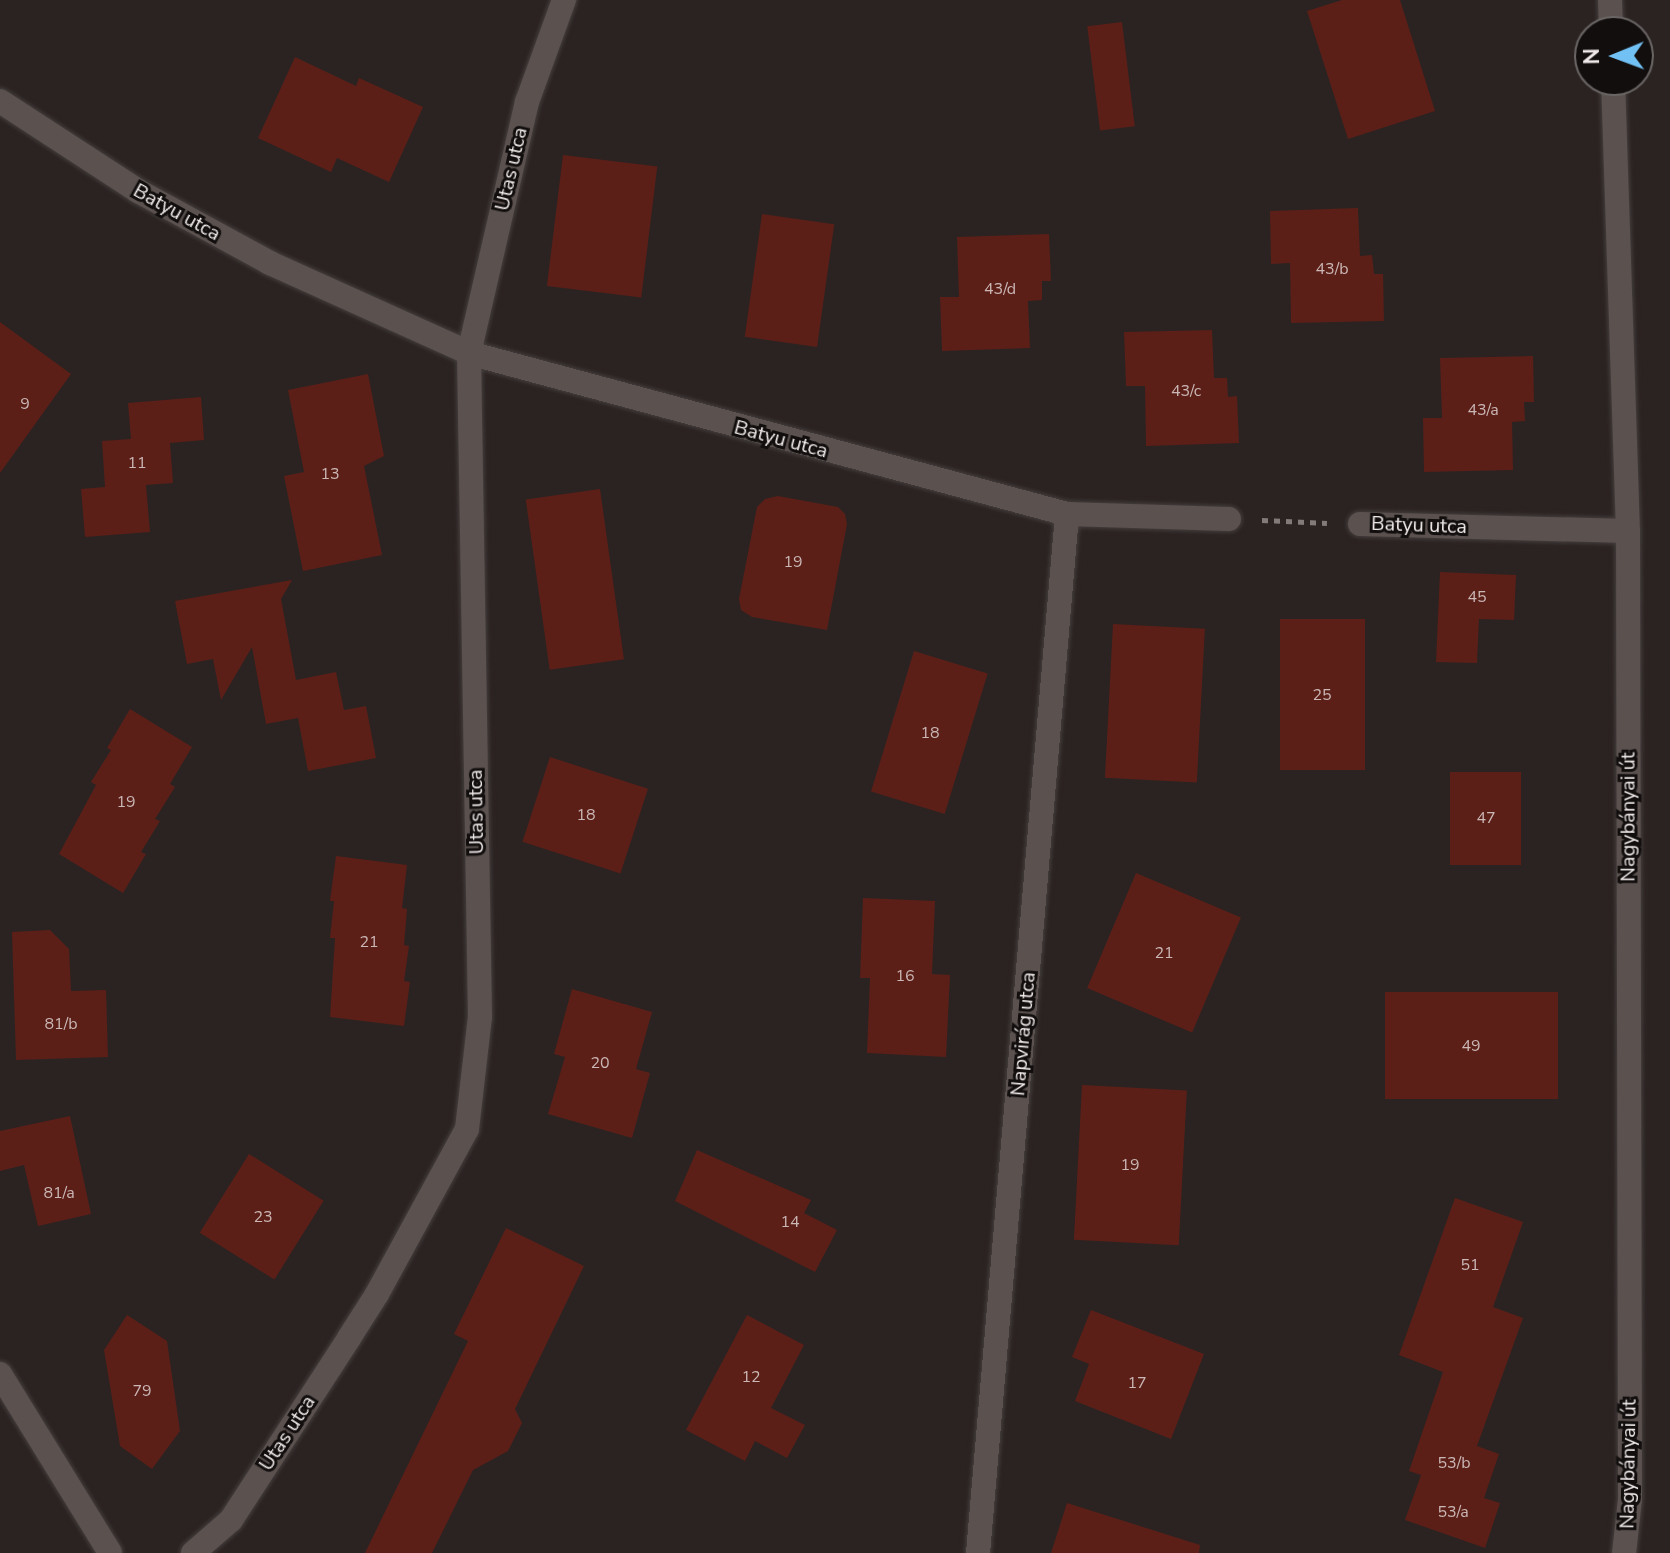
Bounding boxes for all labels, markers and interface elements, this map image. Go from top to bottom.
north arrow [1574,16,1654,96]
text: N [1577,48,1607,65]
street label: Utas utca [490,125,532,213]
street label: Batyu utca [129,178,225,246]
house number: 43/b [1315,259,1349,279]
house number: 43/d [984,279,1016,299]
house number: 43/c [1171,381,1201,401]
house number: 9 [20,394,30,414]
house number: 43/a [1467,400,1499,420]
street label: Batyu utca [732,415,830,463]
house number: 11 [127,453,147,473]
house number: 13 [320,464,340,484]
street label: Batyu utca [1371,511,1467,539]
house number: 19 [783,552,803,572]
house number: 45 [1467,587,1487,607]
house number: 25 [1312,685,1332,705]
house number: 18 [920,723,940,743]
street label: Nagybányai út [1616,752,1640,882]
street label: Utas utca [463,769,489,855]
house number: 19 [116,792,136,812]
house number: 18 [576,805,596,825]
house number: 47 [1476,808,1496,828]
house number: 21 [359,932,379,952]
house number: 21 [1154,943,1174,963]
house number: 16 [895,966,915,986]
street label: Napvirág utca [1006,971,1040,1097]
house number: 81/b [44,1014,78,1034]
house number: 49 [1461,1036,1481,1056]
house number: 20 [590,1053,610,1073]
house number: 19 [1120,1155,1140,1175]
house number: 81/a [43,1183,75,1203]
house number: 23 [253,1207,273,1227]
house number: 14 [780,1212,800,1232]
house number: 51 [1460,1255,1480,1275]
house number: 12 [741,1367,761,1387]
house number: 17 [1127,1373,1147,1393]
house number: 79 [132,1381,152,1401]
street label: Utas utca [254,1391,320,1475]
street label: Nagybányai út [1615,1399,1641,1529]
house number: 53/b [1437,1453,1471,1473]
house number: 53/a [1437,1502,1469,1522]

